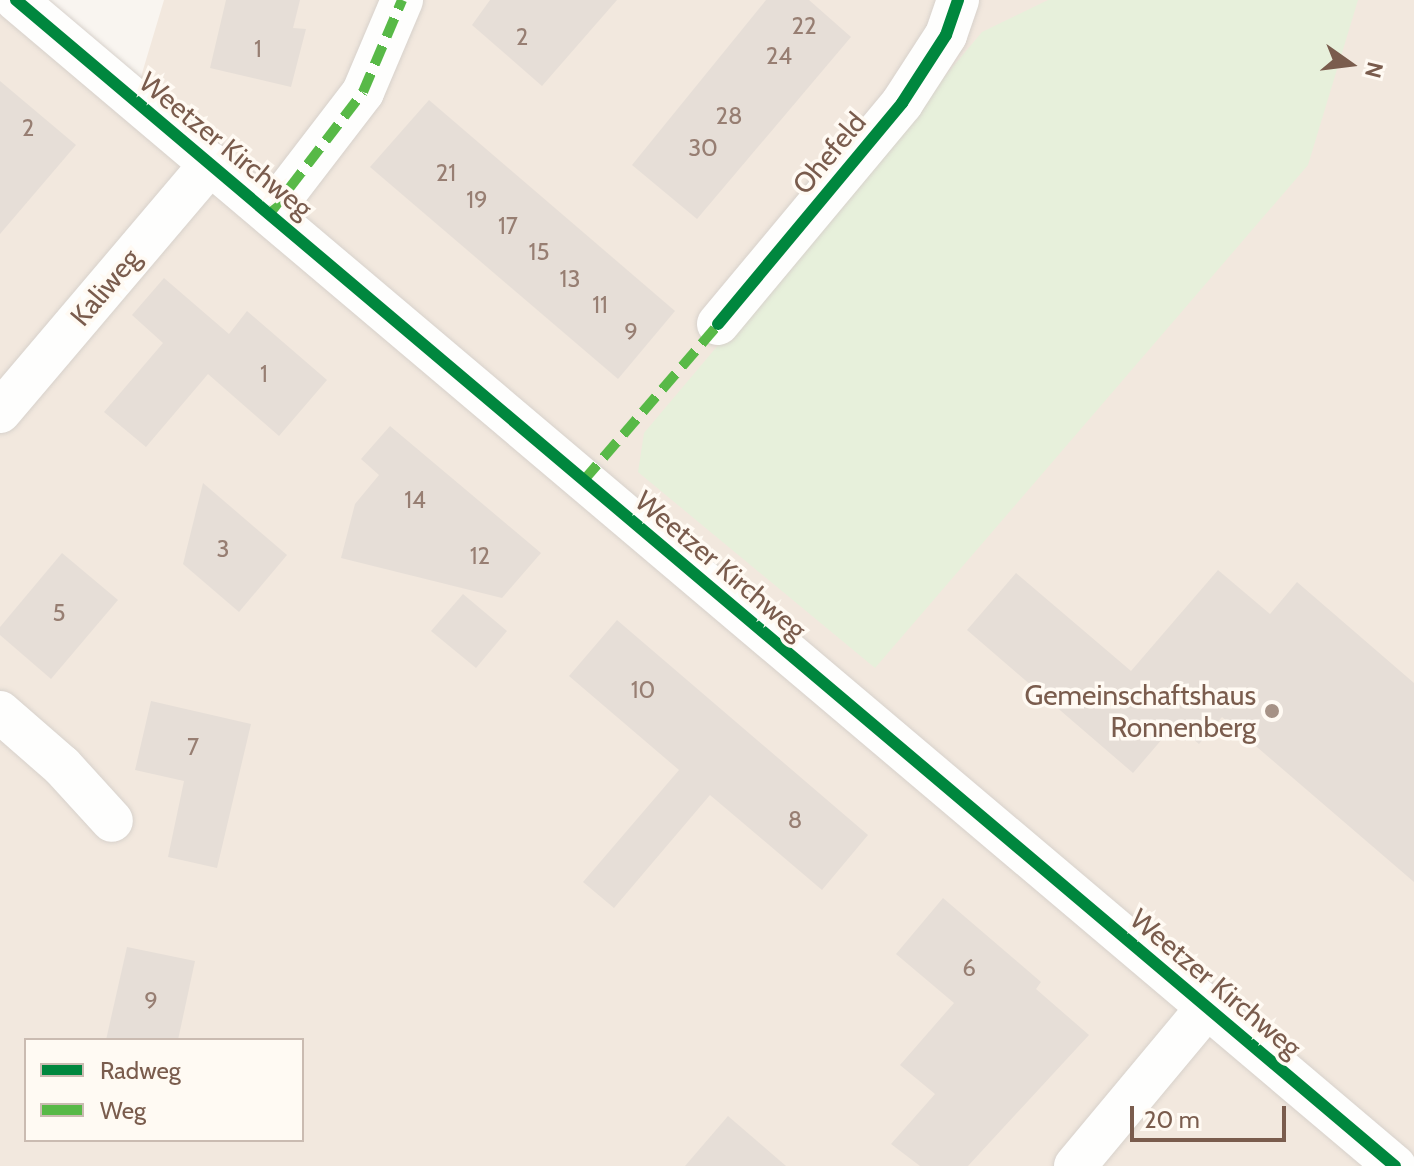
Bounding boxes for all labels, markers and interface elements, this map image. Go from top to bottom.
house number: 22 [791,12,817,40]
house number: 2 [516,23,528,51]
north arrow [1310,24,1390,104]
house number: 1 [254,35,262,63]
house number: 24 [766,42,792,70]
text: N [1359,59,1389,81]
street label: Weetzer Kirchweg [133,65,319,225]
house number: 28 [715,102,743,130]
street label: Ohefeld [785,105,873,201]
house number: 2 [22,114,34,142]
house number: 30 [688,134,718,162]
house number: 21 [436,159,456,187]
house number: 19 [466,186,488,214]
house number: 17 [498,212,518,240]
house number: 15 [529,238,549,266]
street label: Kaliweg [63,242,147,332]
house number: 13 [560,265,580,293]
house number: 11 [592,291,608,319]
house number: 9 [624,318,638,346]
house number: 1 [260,360,268,388]
street label: Weetzer Kirchweg [629,484,813,646]
house number: 14 [404,486,426,514]
house number: 3 [217,535,229,563]
house number: 12 [470,542,490,570]
house number: 5 [53,599,65,627]
house number: 10 [631,676,655,704]
place label: Gemeinschaftshaus Ronnenberg [1025,678,1256,744]
marker: Gemeinschaftshaus Ronnenberg [1263,702,1281,720]
house number: 7 [187,733,199,761]
house number: 8 [788,806,802,834]
street label: Weetzer Kirchweg [1124,902,1308,1064]
house number: 6 [962,954,976,982]
house number: 9 [144,987,158,1015]
legend [24,1038,304,1142]
text: Radweg [100,1056,181,1085]
scale bar [1134,1090,1290,1140]
text: Weg [100,1096,146,1125]
text: 20 m [1144,1105,1200,1134]

